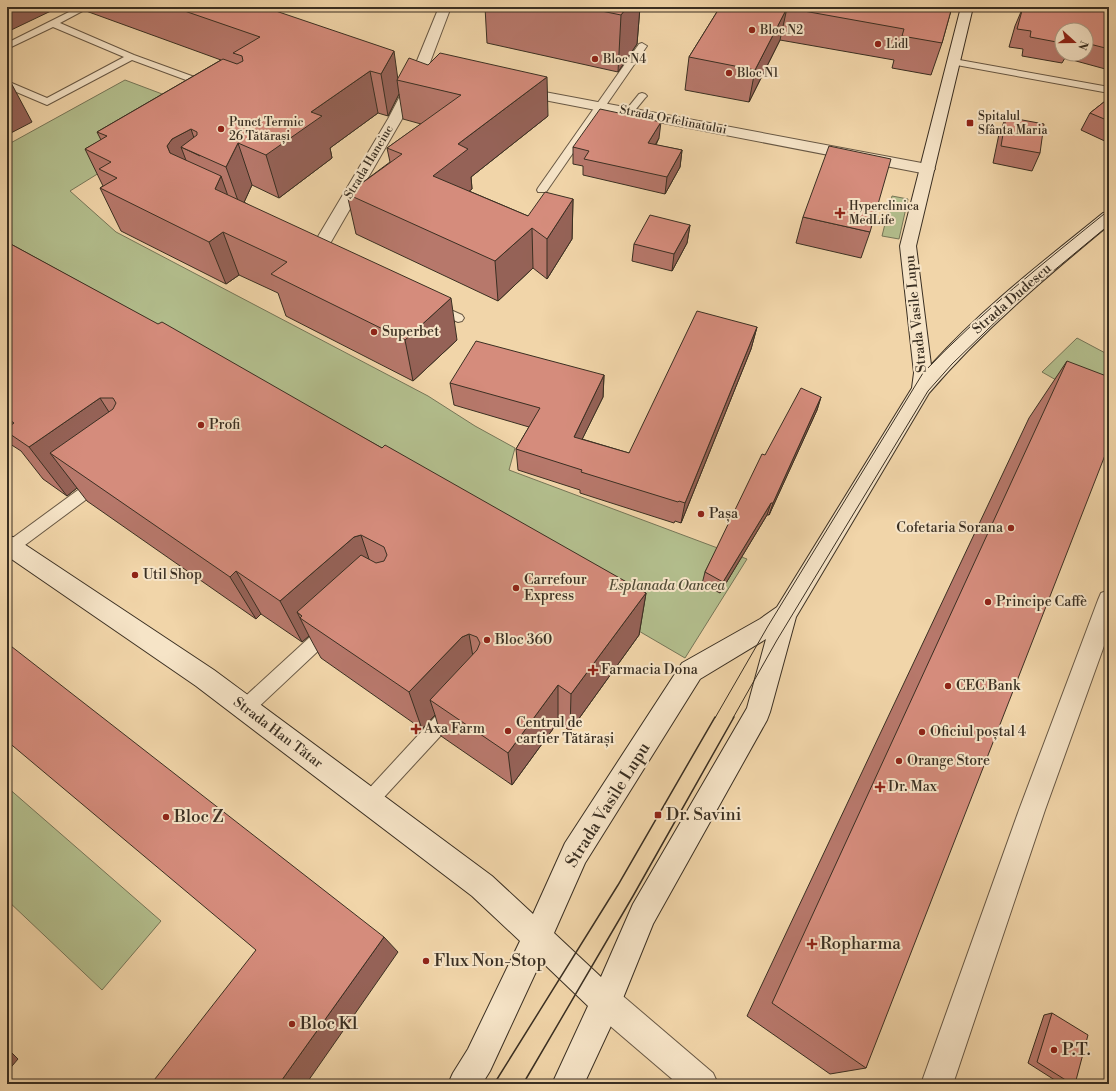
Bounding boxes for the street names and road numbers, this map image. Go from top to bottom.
street label: Strada Orfelinatului [618,102,728,138]
street label: Strada Hanciuc [341,122,397,202]
street label: Strada Vasile Lupu [901,254,931,374]
street label: Strada Dudescu [969,260,1055,338]
street label: Strada Han Tătar [229,693,327,773]
street label: Strada Vasile Lupu [561,738,655,872]

